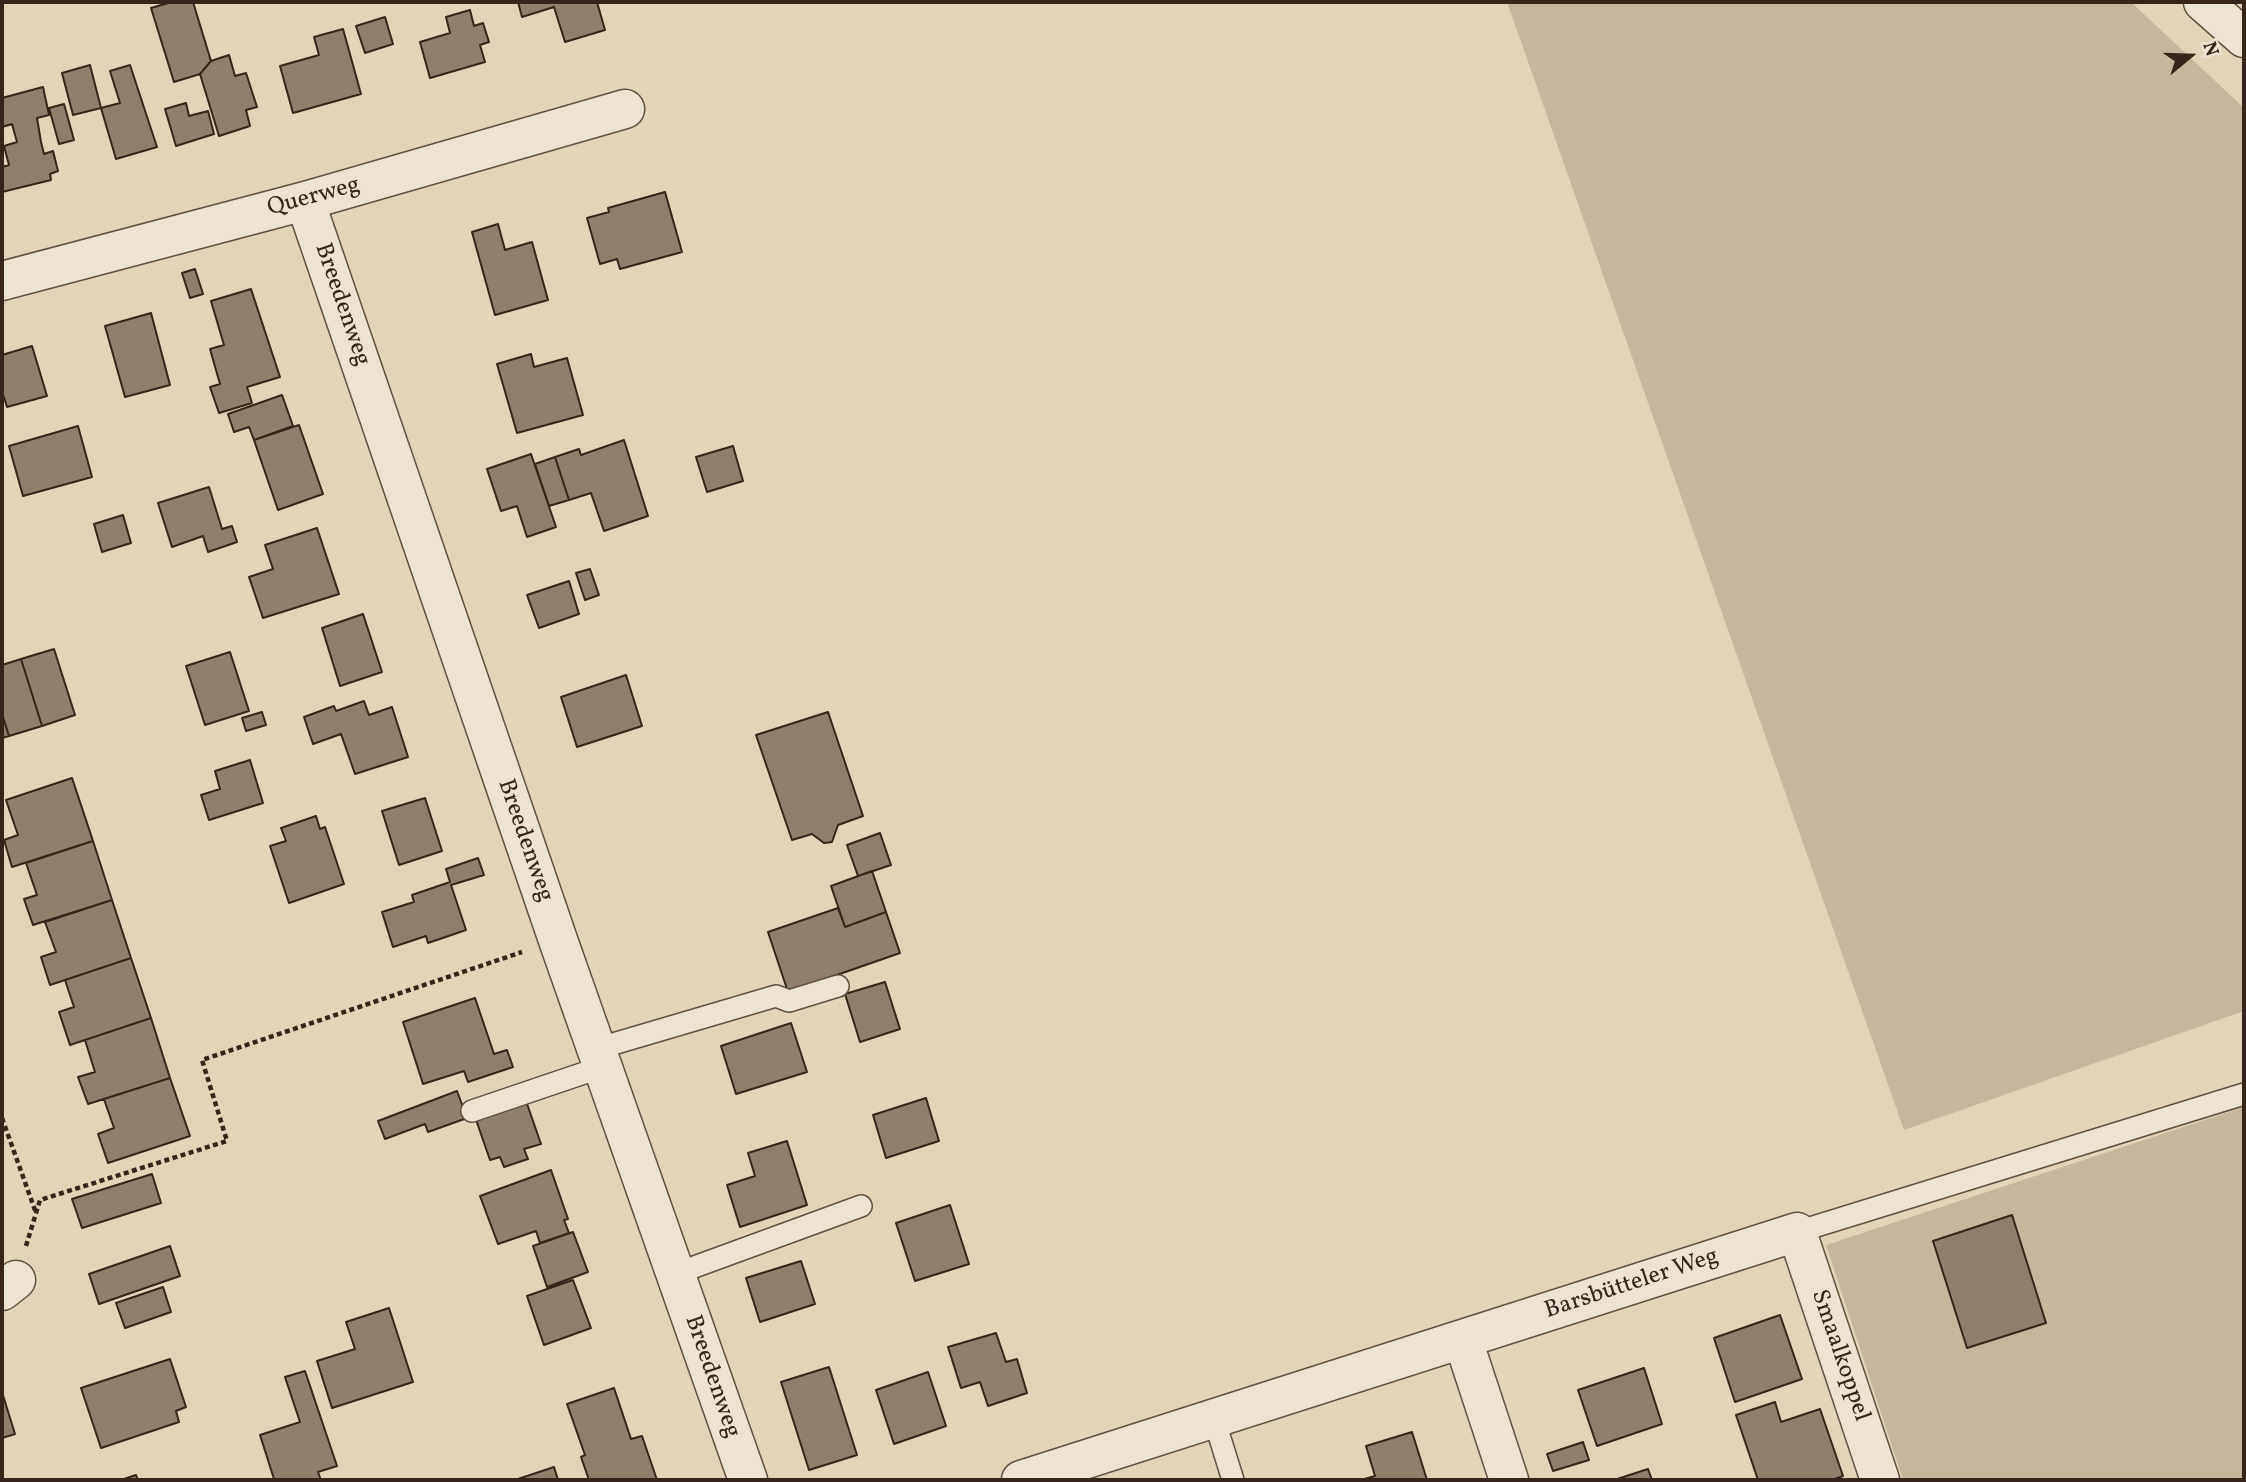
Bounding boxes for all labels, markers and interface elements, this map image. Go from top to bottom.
north arrow [2155,21,2225,91]
text: N [2195,38,2224,60]
street label: Querweg [265,172,363,224]
street label: Breedenweg [307,240,375,370]
street label: Breedenweg [490,776,558,906]
street label: Barsbütteler Weg [1542,1243,1722,1327]
street label: Smaalkoppel [1803,1286,1875,1426]
street label: Breedenweg [677,1312,745,1442]

